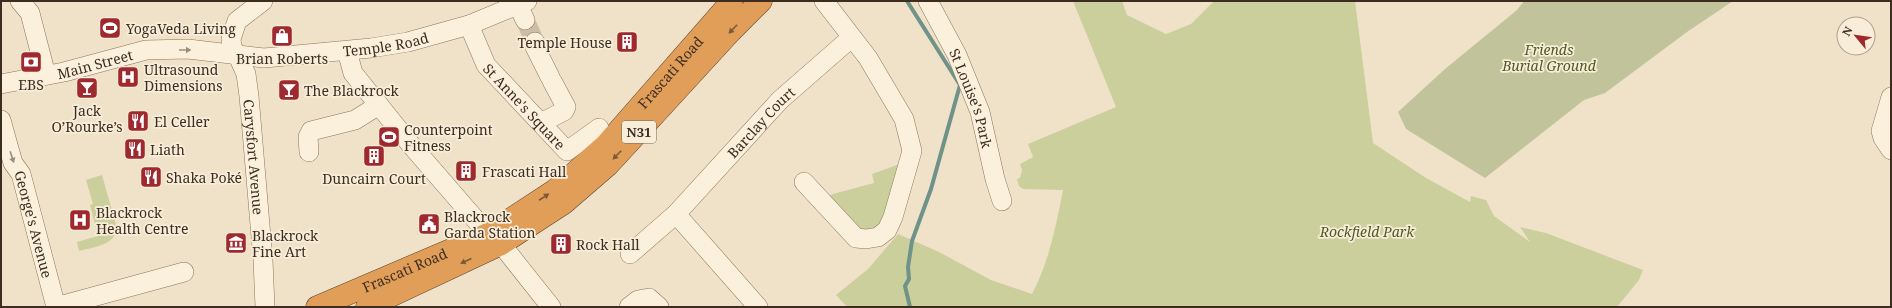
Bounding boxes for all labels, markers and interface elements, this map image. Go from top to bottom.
sports icon: YogaVeda Living [97,15,123,41]
north arrow [1836,16,1876,56]
place label: YogaVeda Living [125,19,236,38]
shop icon: Brian Roberts [269,23,295,49]
text: N [1838,23,1856,38]
one-way arrow [728,24,738,34]
street label: Temple Road [342,27,431,60]
building icon: Temple House [614,29,640,55]
street label: Frascati Road [633,32,707,112]
place label: Temple House [517,33,612,52]
park label: Friends Burial Ground [1501,40,1597,75]
street label: Main Street [56,45,135,83]
street label: St Louise's Park [946,45,997,150]
one-way arrow [179,47,192,53]
bank icon: EBS [18,49,44,75]
place label: Brian Roberts [236,49,328,68]
street label: St Anne's Square [480,59,570,153]
place label: Ultrasound Dimensions [144,60,223,95]
hospital icon: Ultrasound Dimensions [115,64,141,90]
place label: EBS [18,75,44,94]
bar icon: Jack O’Rourke’s [74,75,100,101]
bar icon: The Blackrock [276,77,302,103]
place label: The Blackrock [304,81,400,100]
street label: Barclay Court [723,82,799,162]
street label: Carysfort Avenue [240,99,269,216]
place label: Jack O’Rourke’s [51,101,123,136]
restaurant icon: El Celler [125,108,151,134]
place label: El Celler [154,112,210,131]
place label: Counterpoint Fitness [404,120,493,155]
road number: N31 [622,121,656,143]
sports icon: Counterpoint Fitness [376,124,402,150]
restaurant icon: Liath [122,136,148,162]
place label: Liath [150,140,185,159]
building icon: Duncairn Court [361,143,387,169]
one-way arrow [612,150,622,160]
one-way arrow [9,151,15,163]
building icon: Frascati Hall [453,158,479,184]
place label: Frascati Hall [482,162,567,181]
restaurant icon: Shaka Poké [138,164,164,190]
street label: George's Avenue [11,168,57,280]
place label: Shaka Poké [166,168,242,187]
place label: Duncairn Court [322,169,426,188]
one-way arrow [538,194,550,201]
place label: Blackrock Health Centre [96,203,188,238]
hospital icon: Blackrock Health Centre [67,207,93,233]
place label: Blackrock Garda Station [444,207,536,242]
public building icon: Blackrock Garda Station [416,211,442,237]
park label: Rockfield Park [1319,222,1415,241]
place label: Blackrock Fine Art [252,226,319,261]
museum icon: Blackrock Fine Art [223,230,249,256]
building icon: Rock Hall [548,231,574,257]
place label: Rock Hall [576,235,640,254]
street label: Frascati Road [359,243,450,296]
one-way arrow [460,258,471,264]

